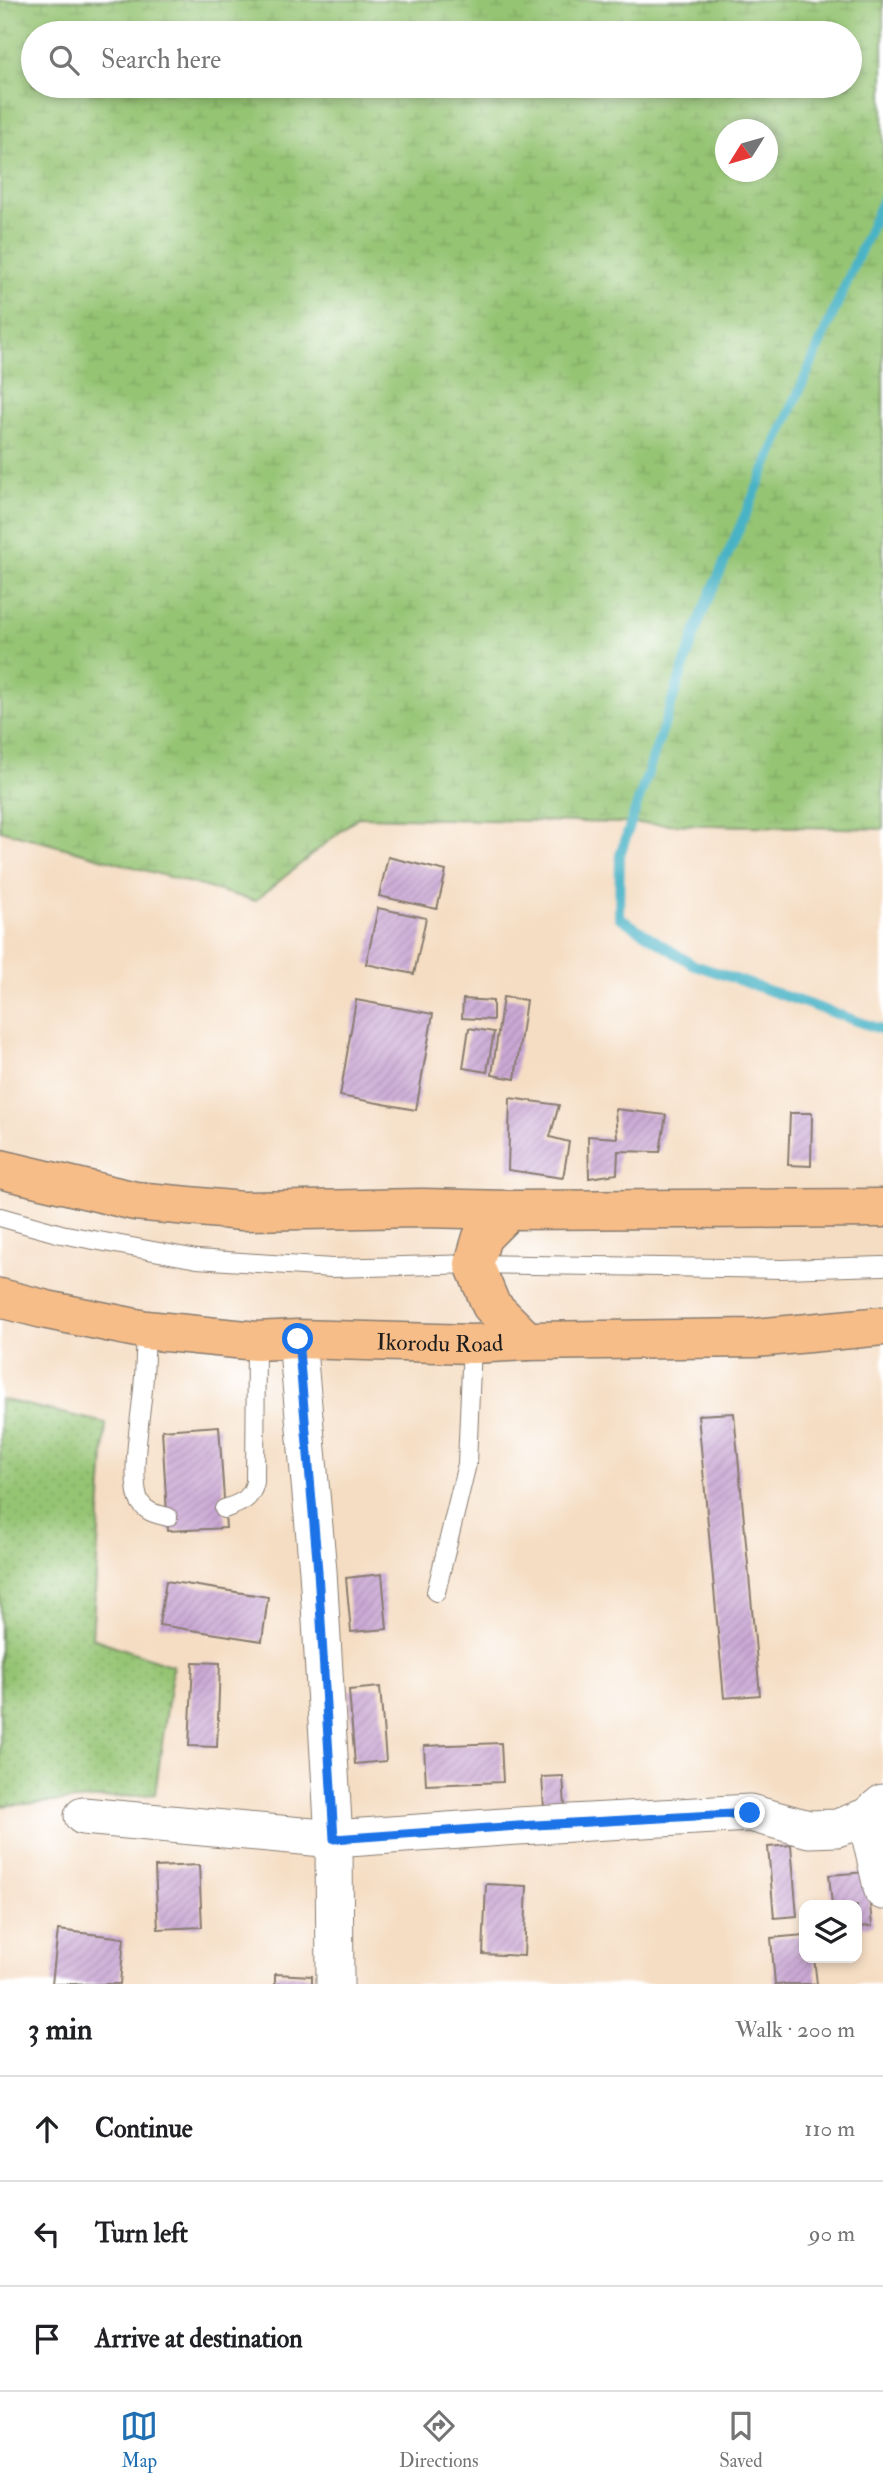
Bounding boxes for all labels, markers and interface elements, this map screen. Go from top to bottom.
search box [21,21,862,98]
icon: search [45,41,83,79]
text: Search here [101,44,221,76]
north arrow [715,119,778,182]
route start [282,1323,313,1354]
street label: Ikorodu Road [376,1327,504,1359]
route end [734,1797,765,1828]
map controls [799,1900,862,1963]
button: layers [799,1900,862,1963]
text: 3 min [28,2011,93,2048]
text: Walk · 200 m [735,2015,855,2044]
icon: ahead [28,2110,66,2148]
text: Continue [95,2113,193,2145]
text: 110 m [804,2114,855,2143]
icon: left [28,2215,66,2253]
text: Turn left [95,2218,188,2250]
text: 90 m [809,2219,855,2248]
icon: arrive [28,2320,66,2358]
text: Arrive at destination [95,2323,303,2355]
tab: Map [120,2407,158,2473]
tab: Directions [399,2407,479,2473]
tab: Saved [719,2407,763,2473]

